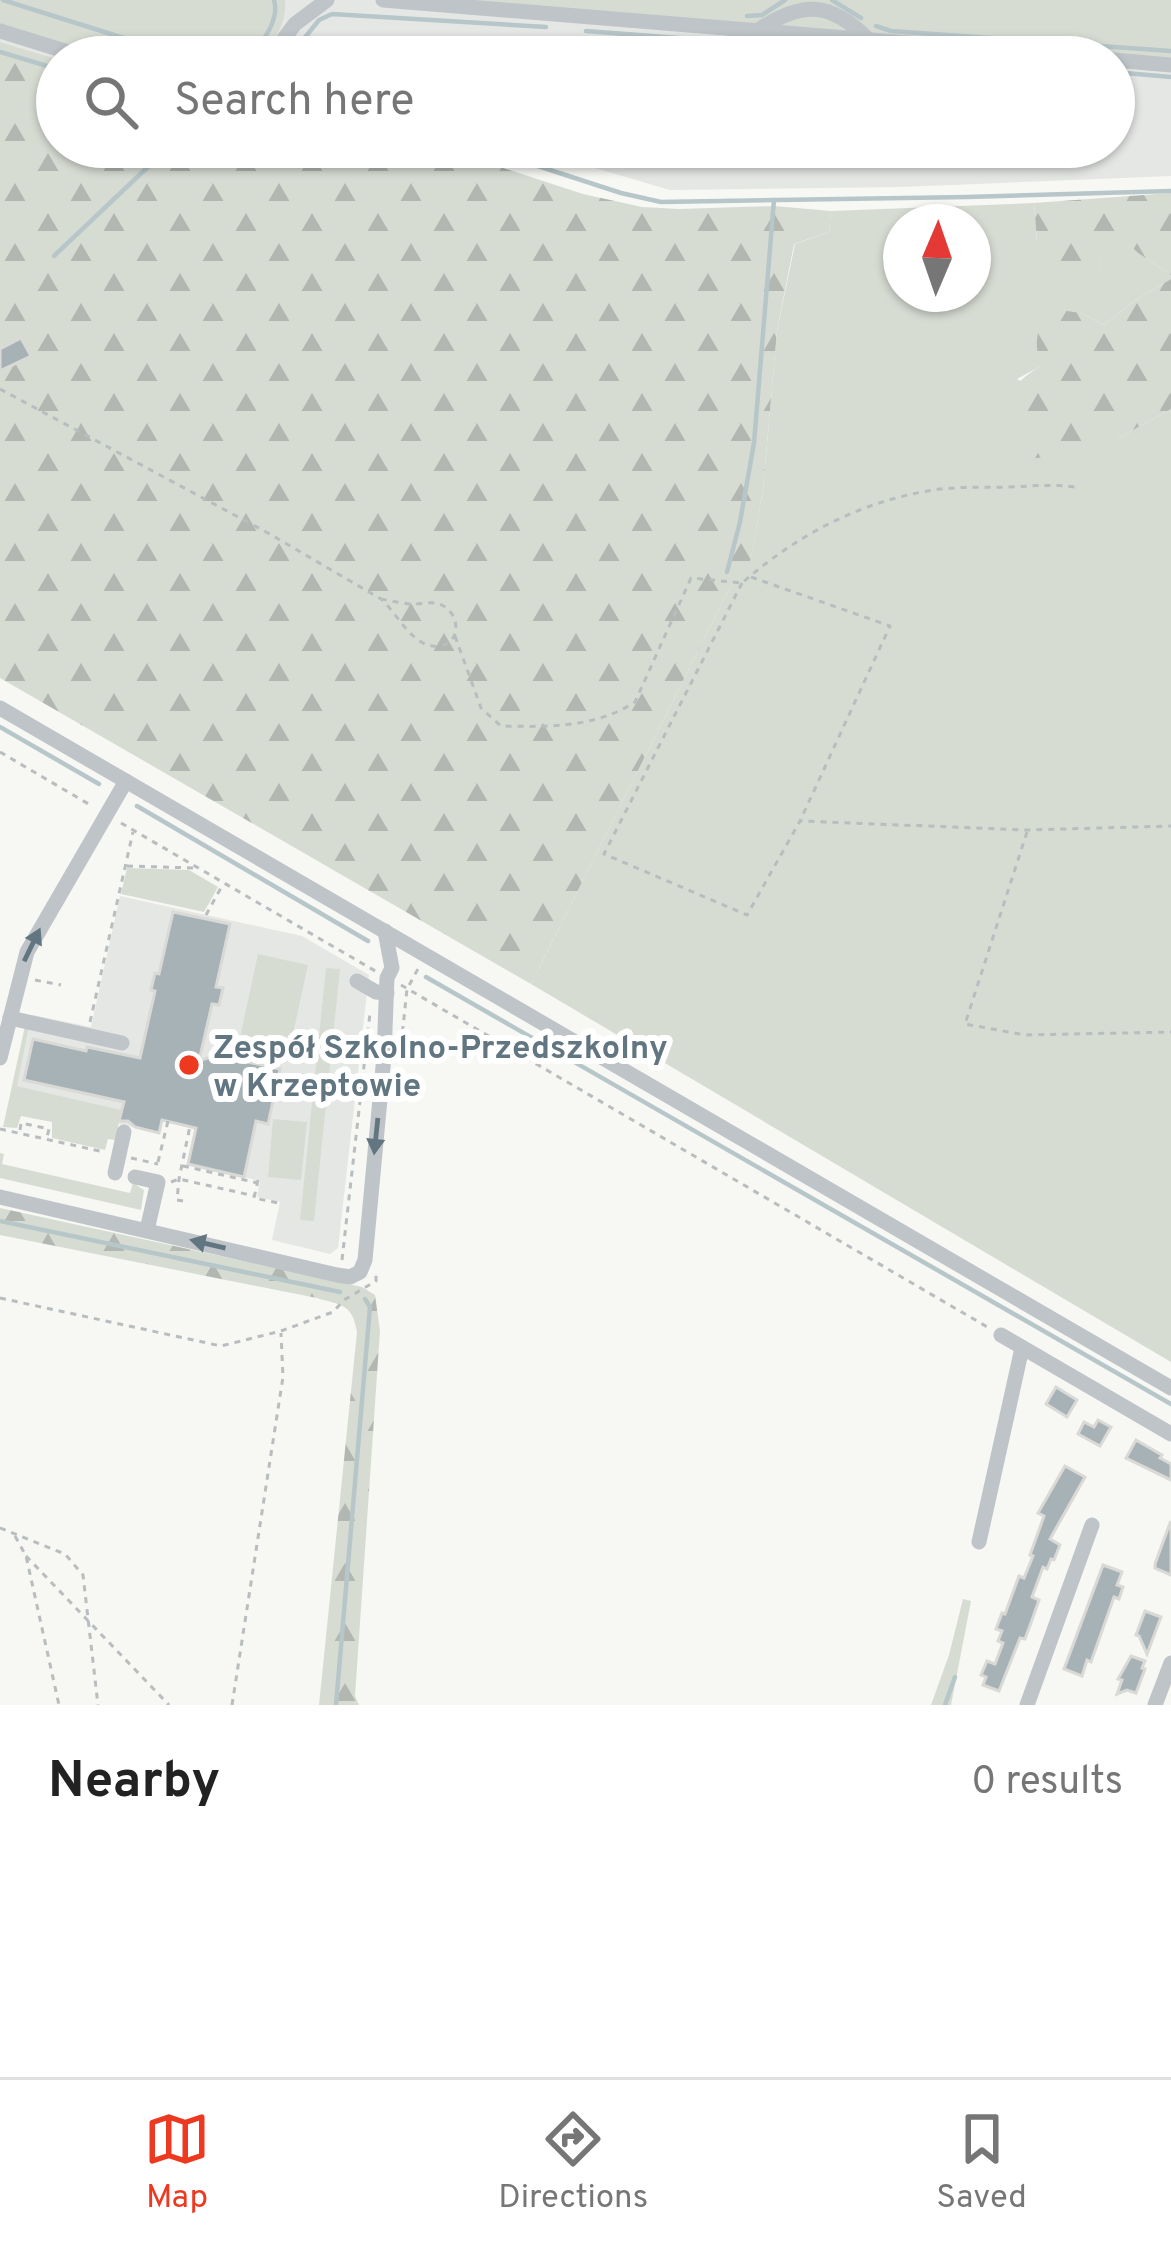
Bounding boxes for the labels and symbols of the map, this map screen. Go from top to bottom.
north arrow [883,204,991,312]
one-way arrow [22,928,42,963]
place label: Zespół Szkolno-Przedszkolny w Krzeptowie [213,1029,668,1109]
marker: Zespół Szkolno-Przedszkolny w Krzeptowie [176,1052,202,1078]
one-way arrow [366,1118,385,1155]
one-way arrow [188,1233,226,1252]

